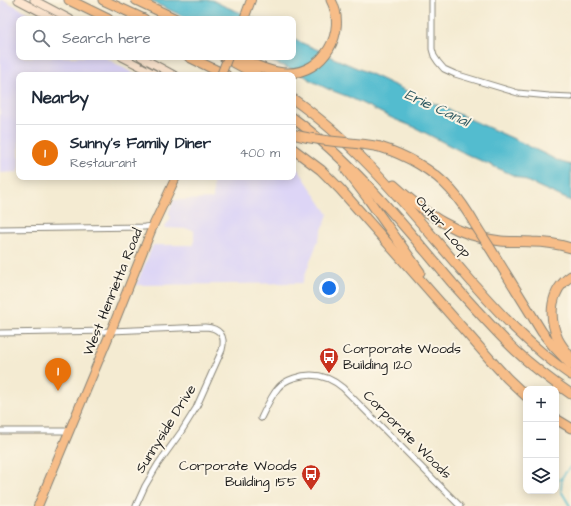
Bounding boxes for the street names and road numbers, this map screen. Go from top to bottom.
street label: Outer Loop [410,192,476,263]
street label: West Henrietta Road [78,225,148,359]
street label: Sunnyside Drive [131,380,201,477]
street label: Corporate Woods [358,386,456,484]

